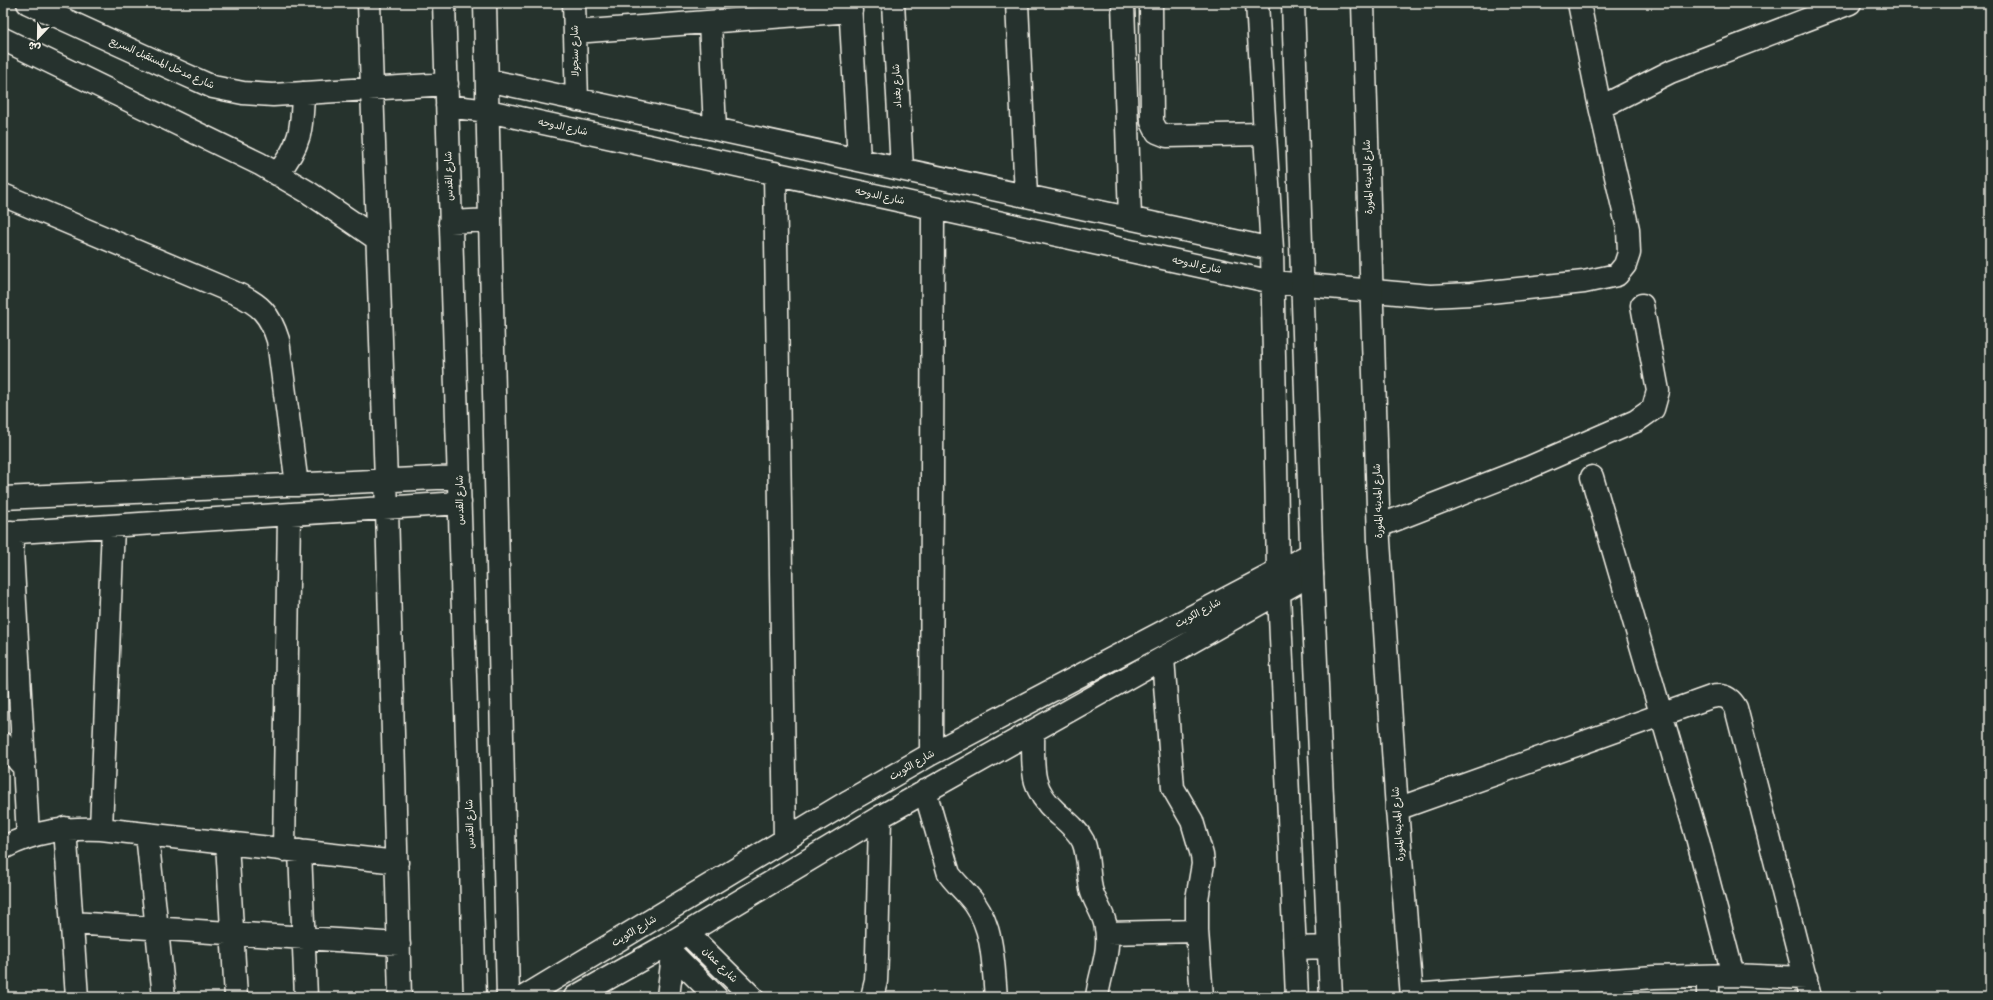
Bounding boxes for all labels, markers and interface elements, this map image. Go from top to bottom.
north arrow [18,18,58,58]
street label: شارع سنجولا [569,25,582,77]
street label: شارع مدخل المستقبل السريع [107,34,216,93]
text: ش [26,39,42,55]
street label: شارع بغداد [890,63,905,108]
street label: شارع الدوحه [537,116,589,139]
street label: شارع المدينه المنورة [1361,139,1376,215]
street label: شارع القدس [442,151,457,201]
street label: شارع الدوحه [854,185,906,208]
street label: شارع الدوحه [1171,254,1223,277]
street label: شارع المدينه المنورة [1371,463,1386,539]
street label: شارع القدس [454,475,467,525]
street label: شارع الكويت [1173,596,1224,631]
street label: شارع الكويت [887,747,938,784]
street label: شارع المدينه المنورة [1389,786,1408,862]
street label: شارع القدس [463,799,478,849]
street label: شارع الكويت [609,913,659,950]
street label: شارع عمان [699,945,740,986]

